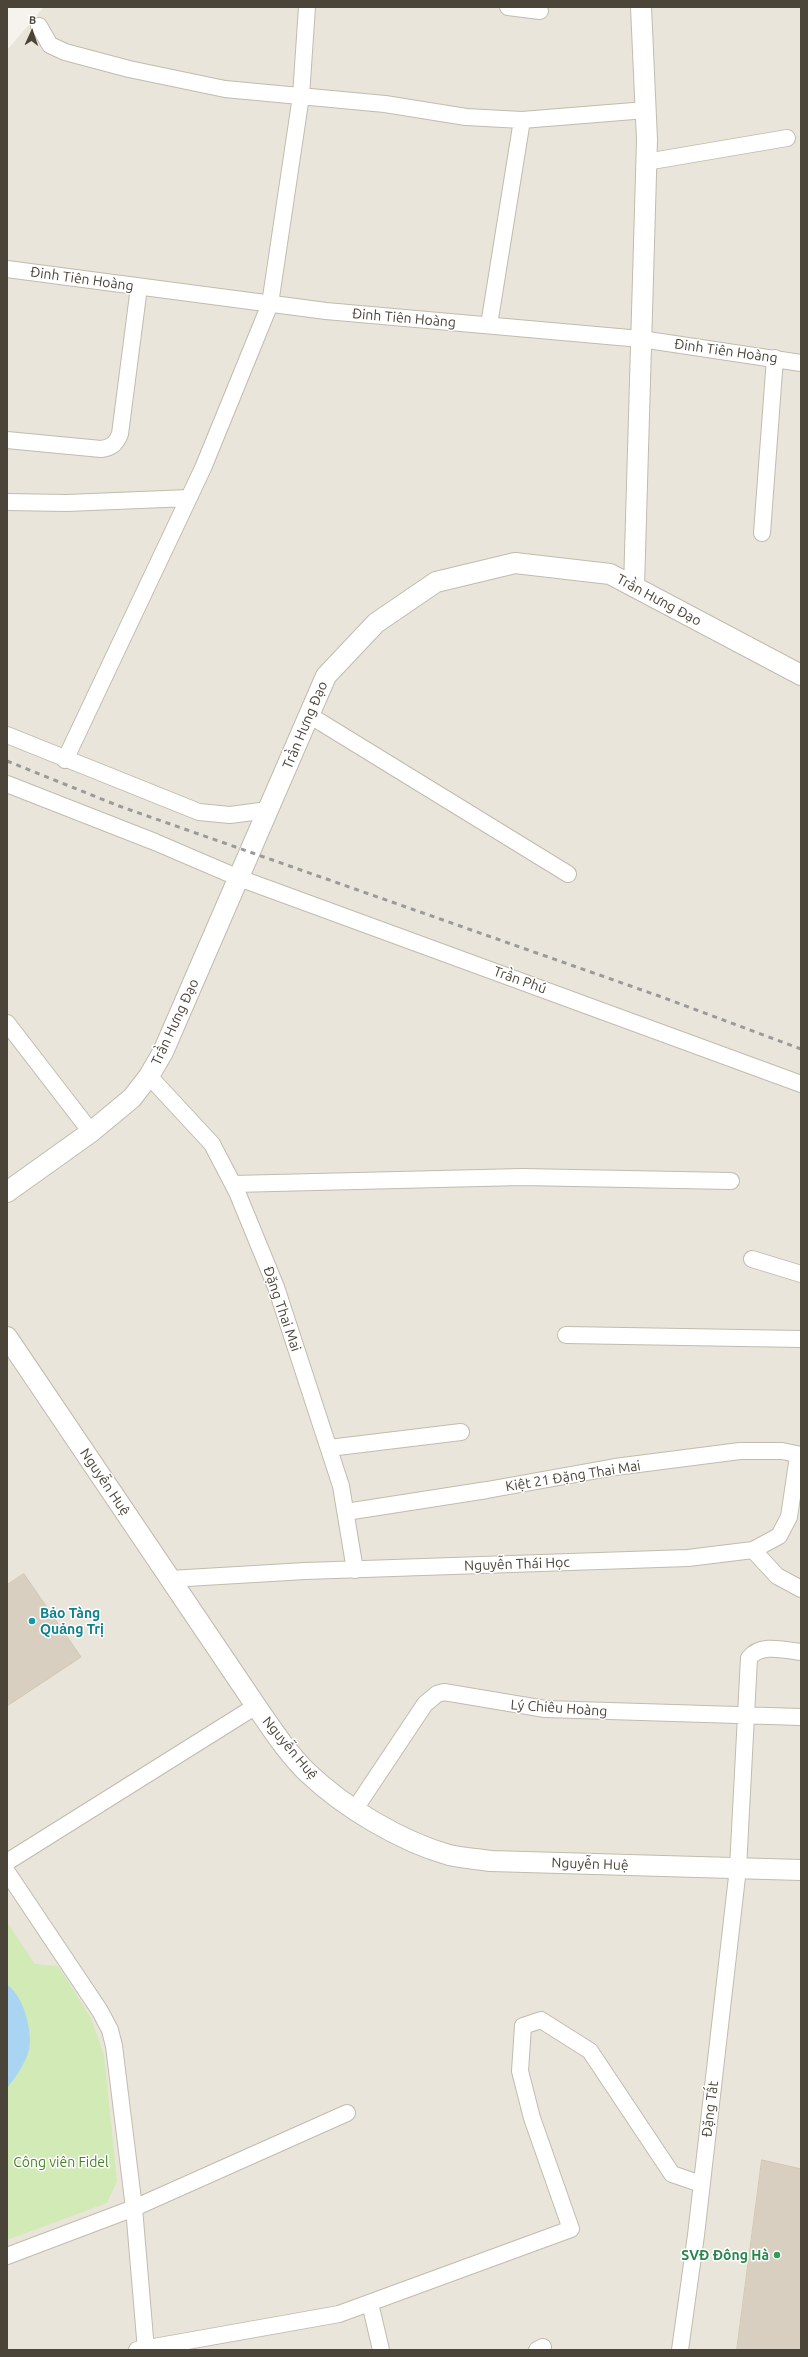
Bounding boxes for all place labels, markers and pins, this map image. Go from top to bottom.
place label: Bảo Tàng Quảng Trị [40,1605,104,1638]
marker: Bảo Tàng Quảng Trị [27,1616,37,1626]
place label: SVĐ Đông Hà [681,2247,769,2263]
marker: SVĐ Đông Hà [772,2250,782,2260]

